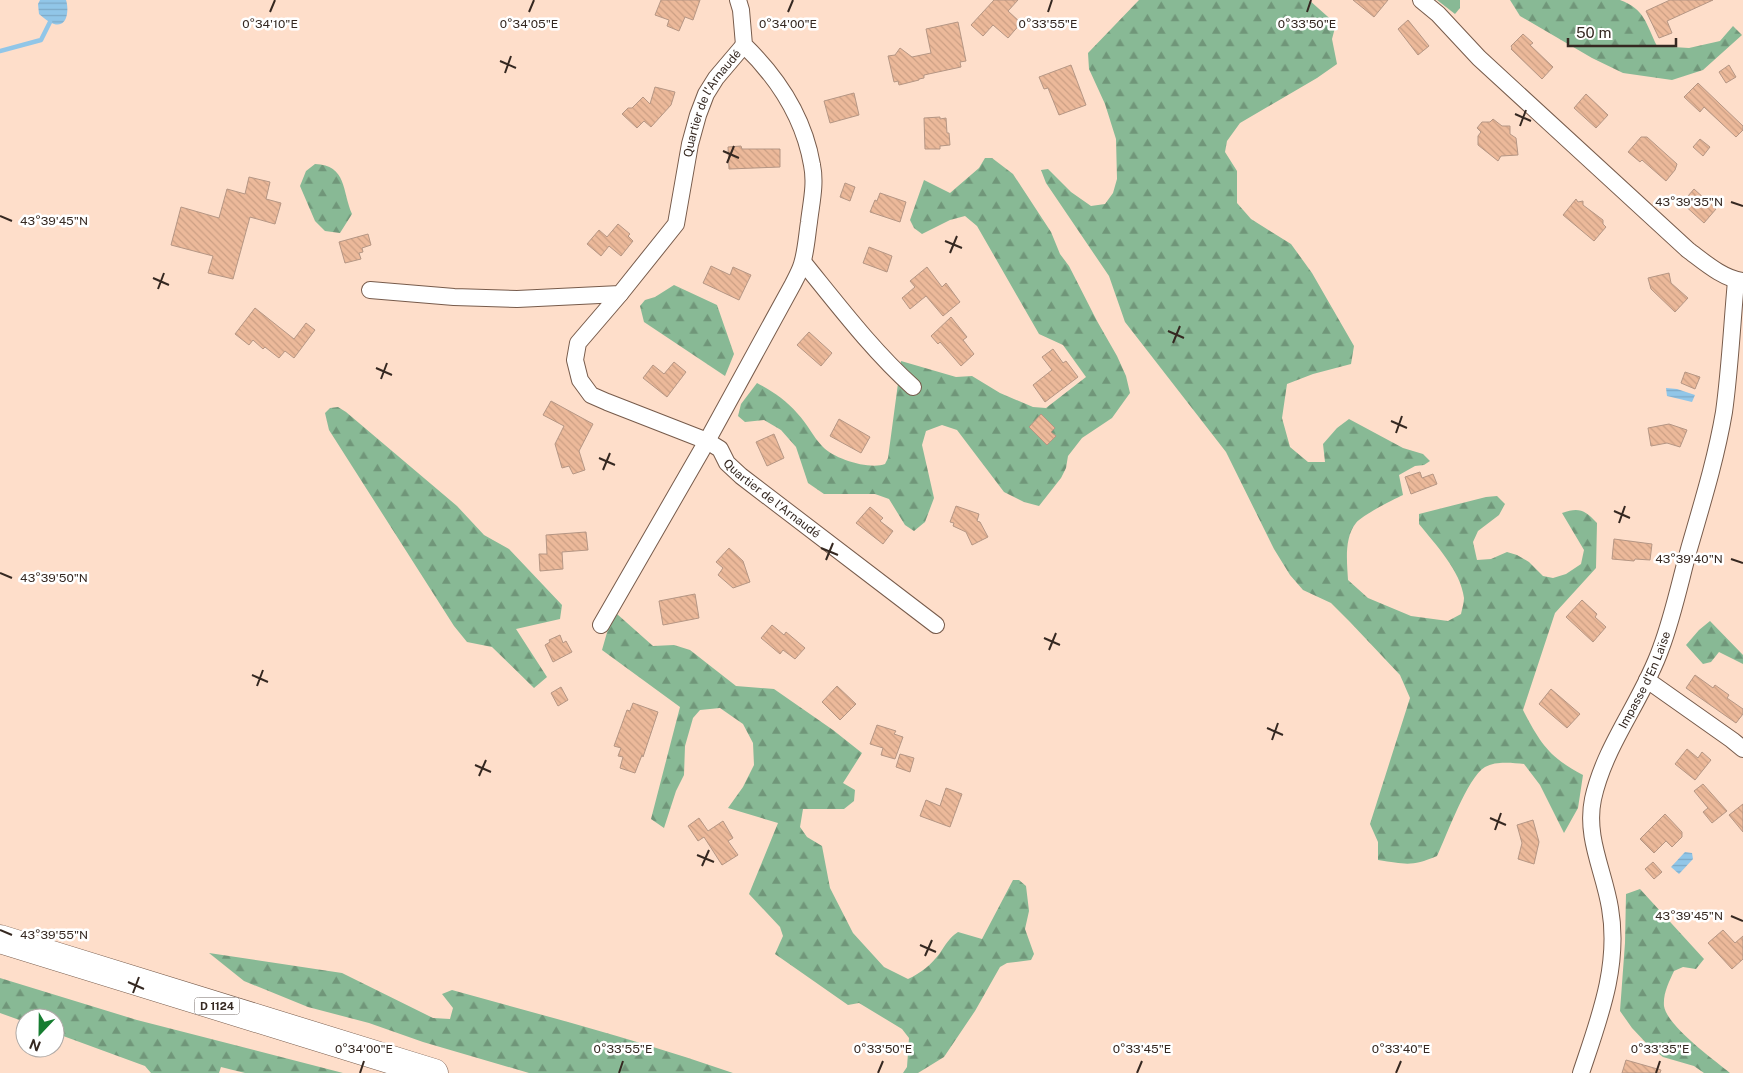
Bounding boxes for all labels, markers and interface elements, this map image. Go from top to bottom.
scale bar [1568,15,1676,47]
text: 0°34'10"E [242,17,298,31]
text: 0°34'05"E [500,17,558,31]
text: 0°34'00"E [759,17,817,31]
text: 0°33'55"E [1019,17,1077,31]
text: 0°33'50"E [1278,17,1336,31]
text: 50 m [1576,24,1611,41]
street label: Quartier de l'Arnaudé [681,47,744,158]
text: 43°39'35"N [1655,195,1723,209]
text: 43°39'45"N [20,214,88,228]
street label: Quartier de l'Arnaudé [720,456,823,541]
text: 43°39'40"N [1655,552,1723,566]
text: 43°39'50"N [20,571,88,585]
street label: Impasse d'En Laïse [1616,629,1673,731]
text: 43°39'45"N [1655,909,1723,923]
text: 43°39'55"N [20,928,88,942]
road number: D 1124 [194,998,240,1014]
north arrow [15,1008,65,1058]
text: N [27,1036,43,1055]
text: 0°34'00"E [335,1042,393,1056]
text: 0°33'55"E [594,1042,652,1056]
text: 0°33'50"E [854,1042,912,1056]
text: 0°33'45"E [1113,1042,1171,1056]
text: 0°33'40"E [1372,1042,1430,1056]
text: 0°33'35"E [1631,1042,1689,1056]

